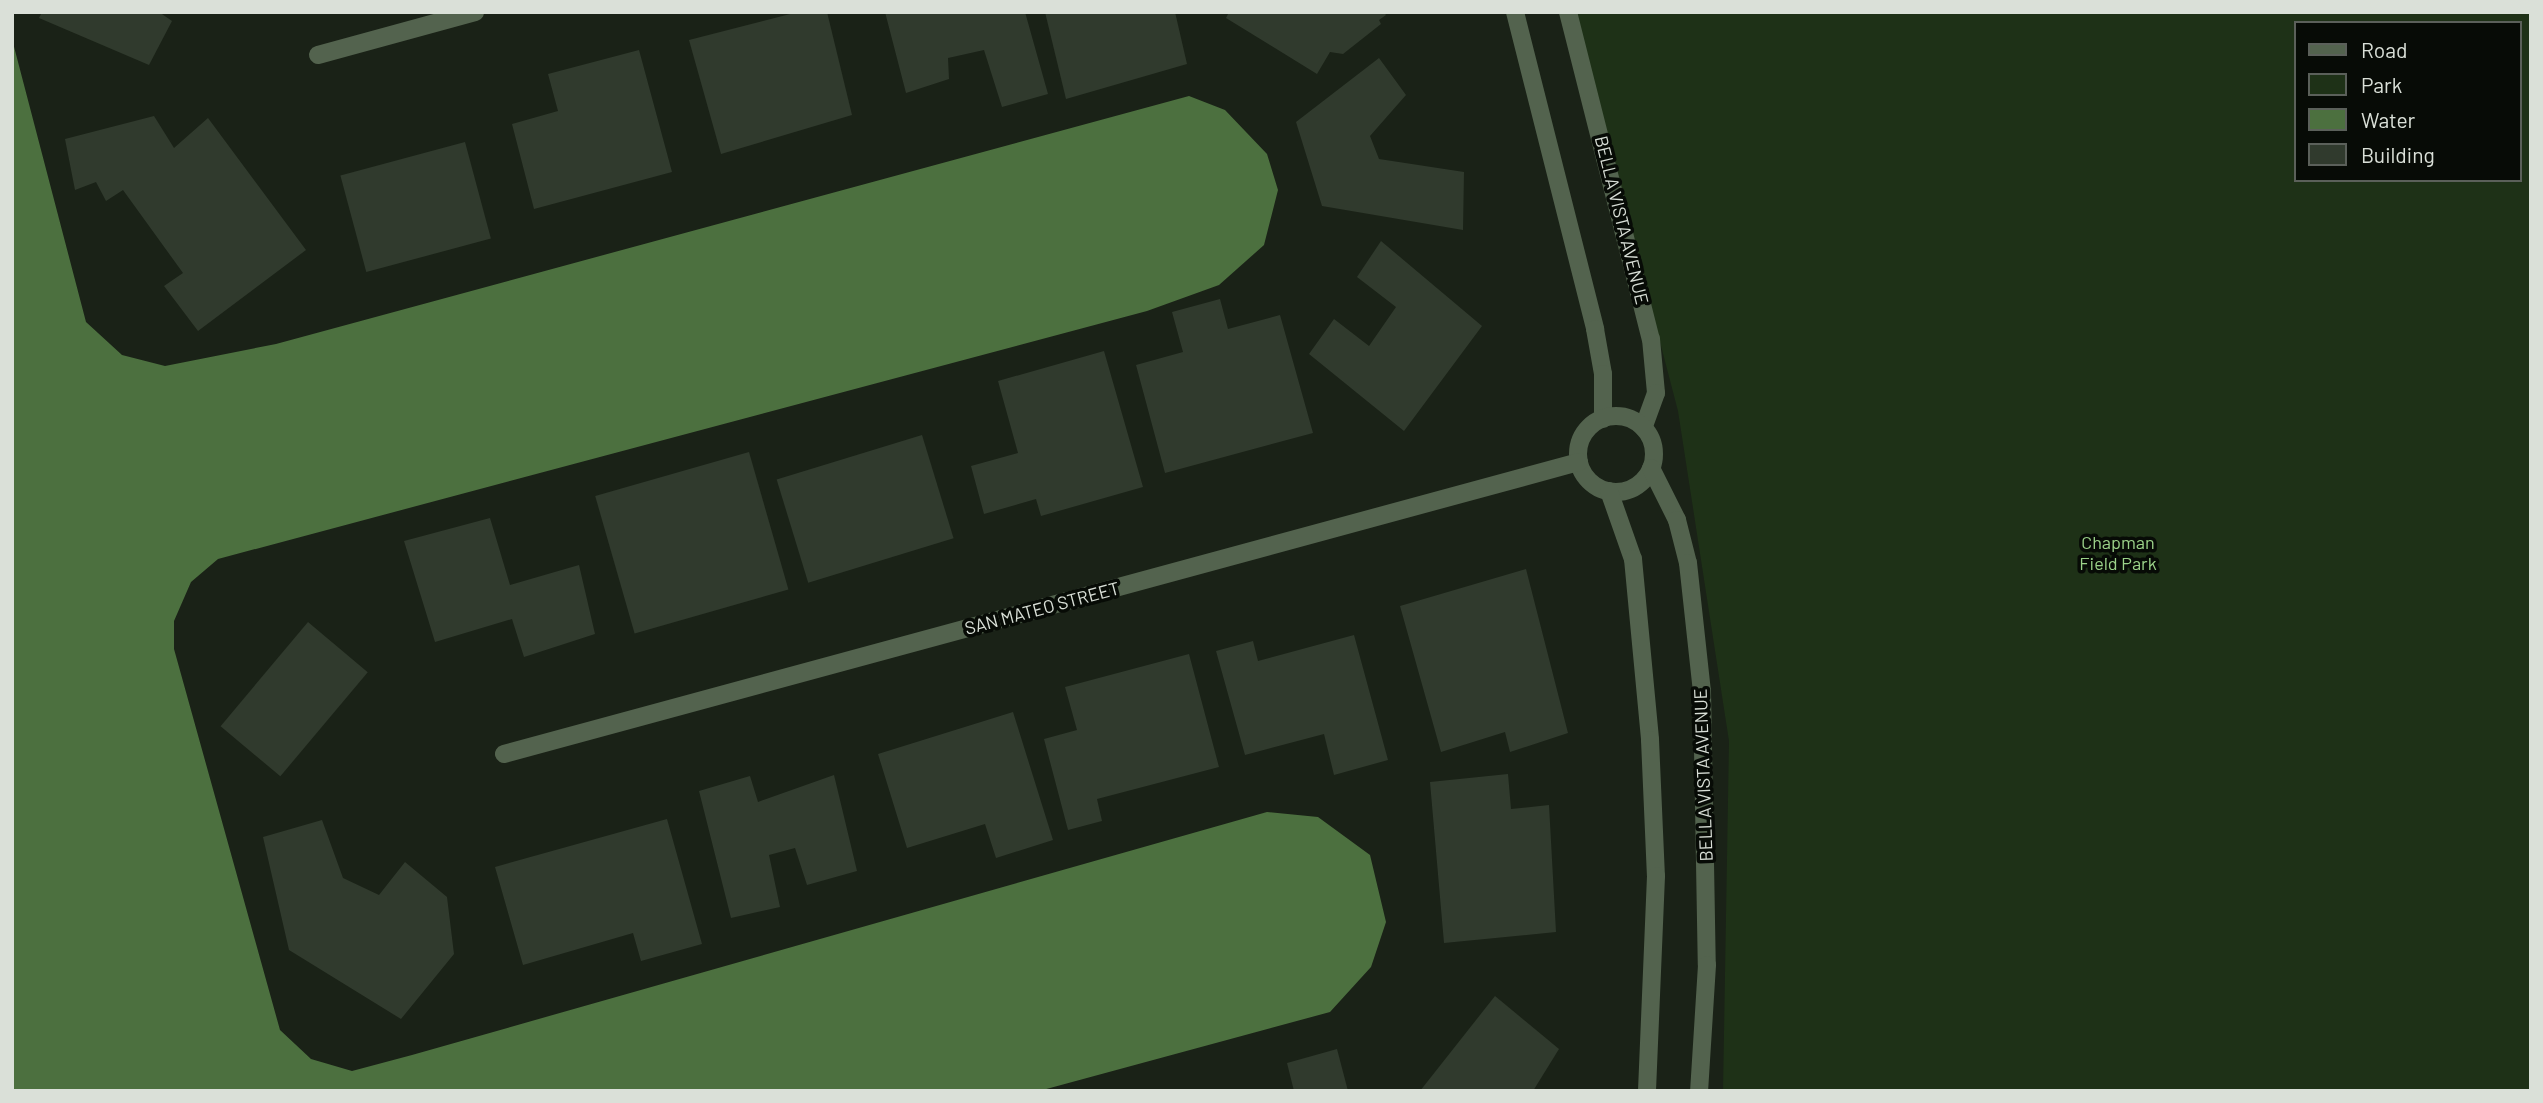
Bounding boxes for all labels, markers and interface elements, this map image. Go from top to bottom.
legend [2294,21,2522,182]
text: Road [2361,37,2407,62]
text: Park [2361,72,2402,97]
text: Water [2361,107,2415,132]
street label: BELLA VISTA AVENUE [1591,133,1653,307]
text: Building [2361,142,2435,167]
park label: Chapman Field Park [2079,532,2157,574]
street label: SAN MATEO STREET [962,577,1122,639]
street label: BELLA VISTA AVENUE [1689,688,1717,862]

